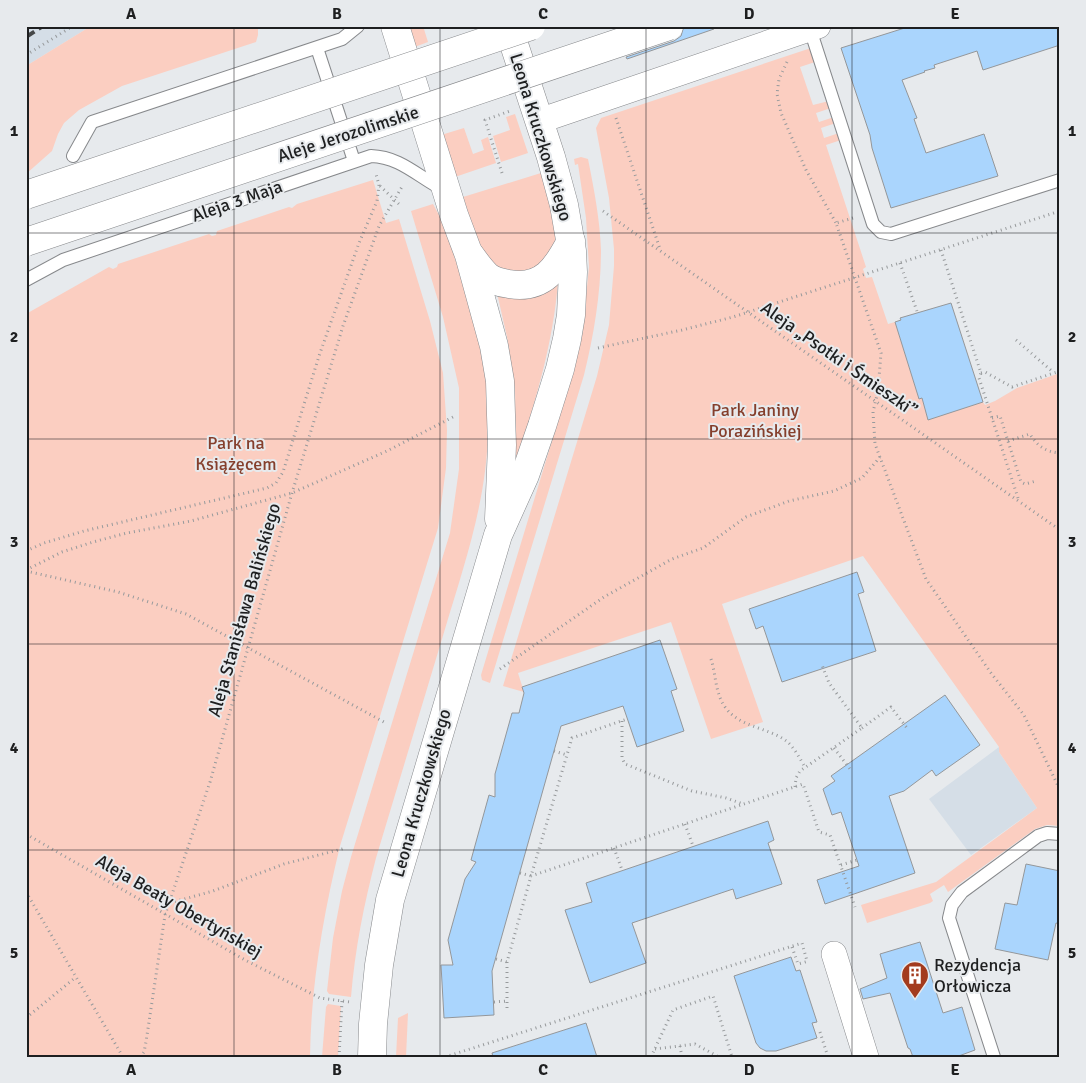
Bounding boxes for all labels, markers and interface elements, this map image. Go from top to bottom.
text: A [126,4,137,24]
text: B [332,4,342,24]
text: C [538,4,548,24]
text: D [744,4,755,24]
text: E [950,4,960,24]
street label: Leona Kruczkowskiego [505,50,577,224]
street label: Aleje Jerozolimskie [274,101,422,167]
text: 1 [10,121,19,141]
text: 1 [1068,121,1077,141]
street label: Aleja 3 Maja [189,175,285,227]
street label: Aleja „Psotki i Śmieszki” [757,297,921,421]
text: 2 [10,327,18,347]
text: 2 [1068,327,1076,347]
park label: Park Janiny Porazińskiej [708,399,802,442]
park label: Park na Książęcem [195,432,277,475]
street label: Aleja Stanisława Balińskiego [203,501,285,719]
text: 3 [10,532,18,552]
text: 3 [1068,532,1076,552]
street label: Leona Kruczkowskiego [386,706,456,880]
text: 4 [10,738,19,758]
text: 4 [1068,738,1077,758]
street label: Aleja Beaty Obertyńskiej [92,849,266,963]
text: 5 [10,943,18,963]
text: 5 [1068,943,1076,963]
place label: Rezydencja Orłowicza [934,954,1021,997]
building icon: Rezydencja Orłowicza [900,960,930,999]
text: A [126,1060,137,1080]
text: B [332,1060,342,1080]
text: C [538,1060,548,1080]
text: D [744,1060,755,1080]
text: E [950,1060,960,1080]

